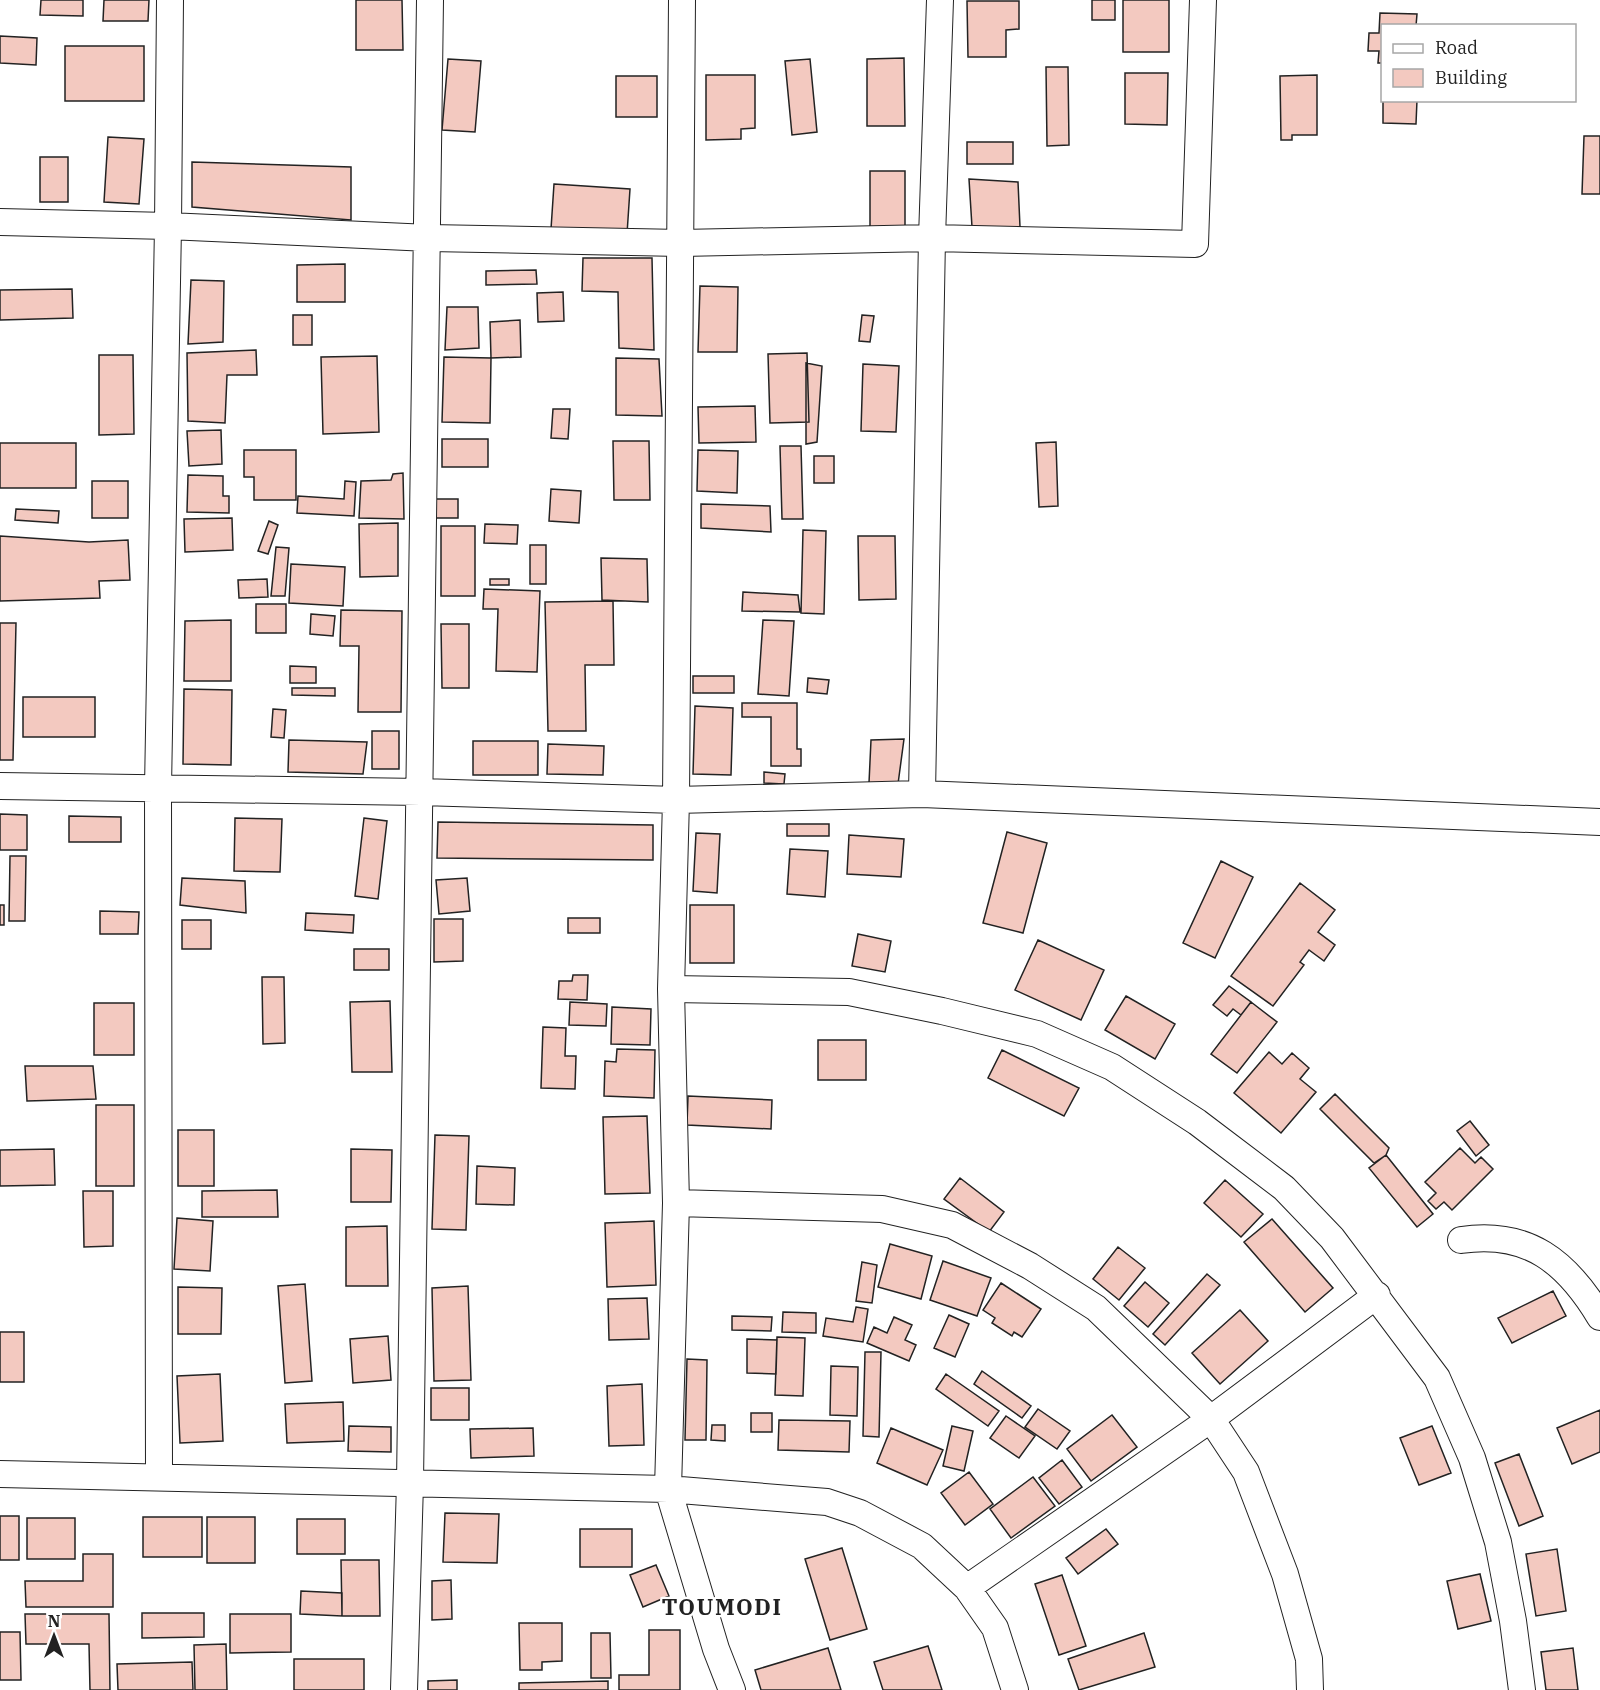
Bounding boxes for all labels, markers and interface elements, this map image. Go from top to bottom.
legend [1381,24,1576,102]
text: Road [1435,36,1478,59]
text: Building [1435,66,1507,89]
district label: TOUMODI [662,1592,782,1621]
north arrow [24,1606,84,1666]
text: N [48,1611,60,1631]

